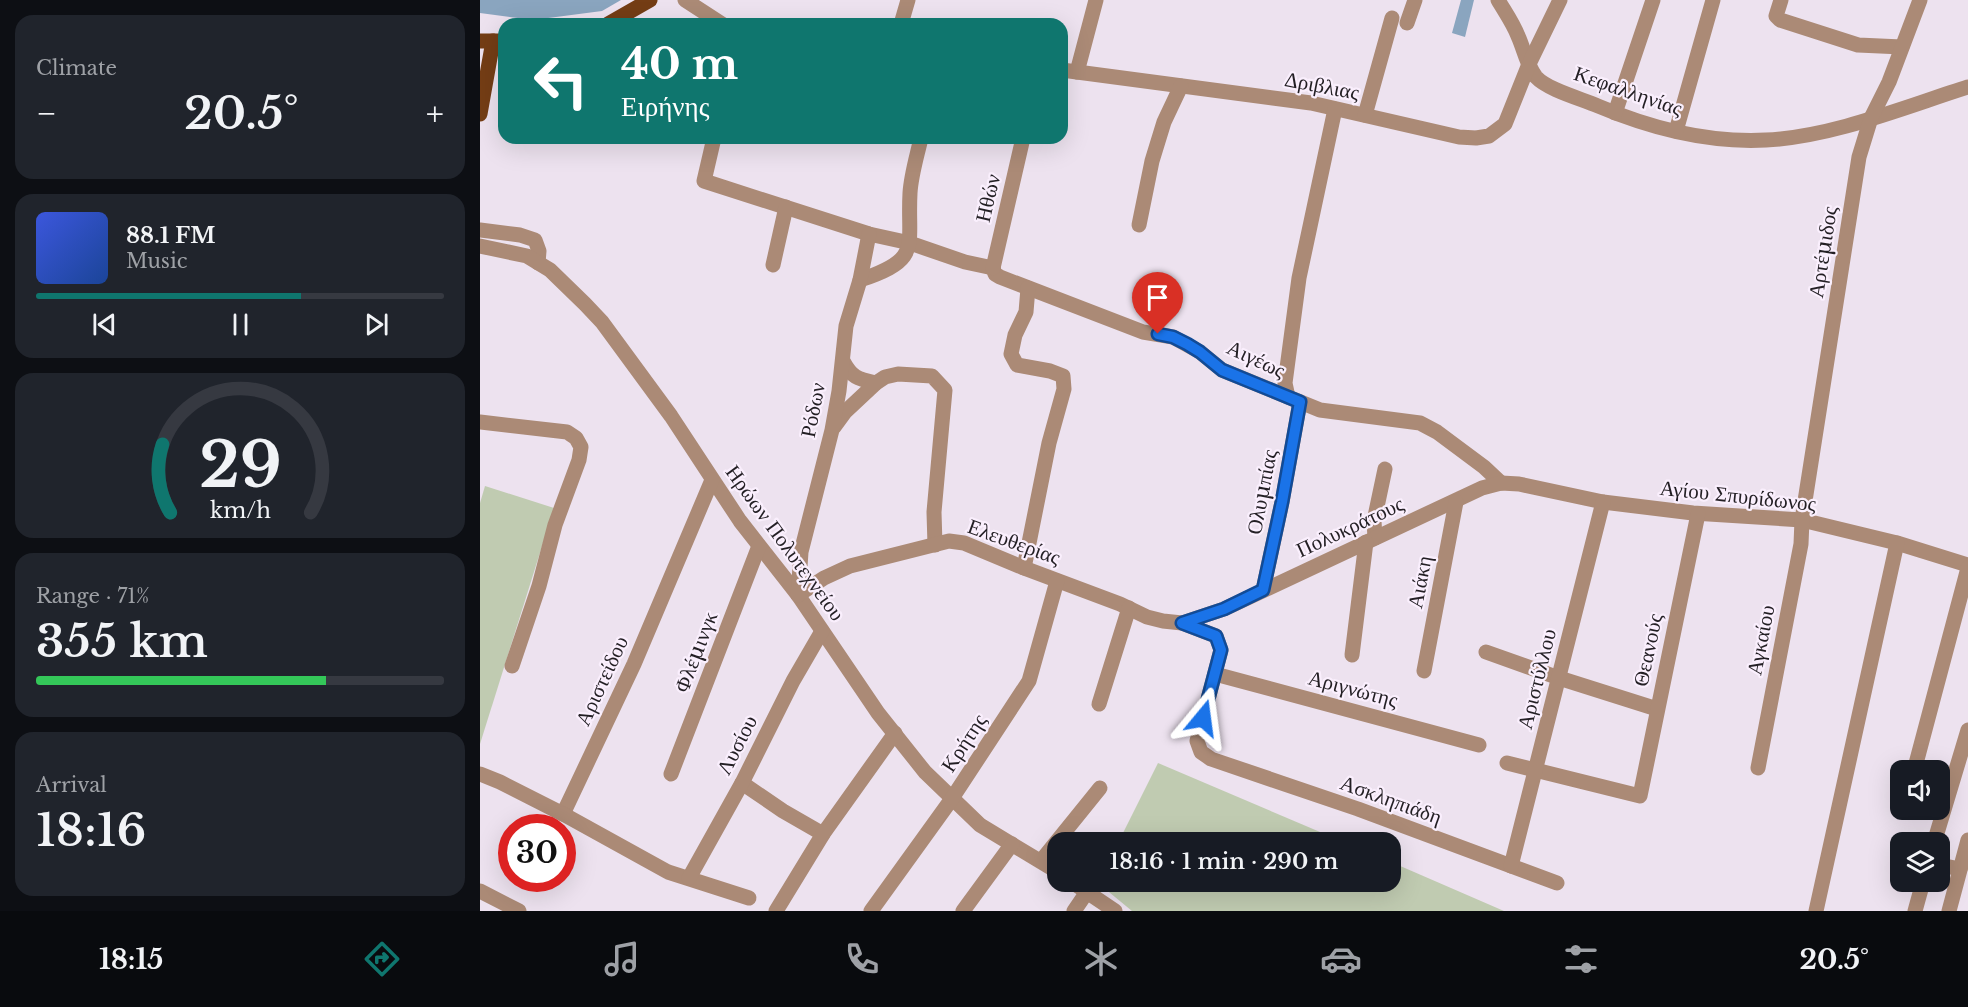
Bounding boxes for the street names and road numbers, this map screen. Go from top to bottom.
street label: Κεφαλληνίας [1570,60,1686,122]
street label: Δριβλιας [1283,66,1362,106]
street label: Ηθών [970,171,1006,225]
street label: Αρτέμιδος [1803,204,1843,300]
street label: Αιγέως [1223,334,1290,384]
street label: Ρόδων [795,380,831,440]
street label: Ολυμπίας [1241,447,1283,537]
street label: Ηρώων Πολυτεχνείου [720,460,850,626]
street label: Αγίου Σπυρίδωνος [1659,475,1818,517]
street label: Πολυκράτους [1292,491,1408,563]
street label: Ελευθερίας [964,513,1064,571]
street label: Αιάκη [1402,553,1438,611]
street label: Αγκαίου [1741,603,1781,677]
street label: Φλέμινγκ [669,608,723,696]
street label: Θεανούς [1628,611,1669,689]
street label: Αριστύλλου [1512,626,1562,732]
street label: Αριστείδου [570,632,634,730]
street label: Αριγνώτης [1305,665,1401,714]
street label: Κρήτης [936,708,993,777]
street label: Λυσίου [711,711,763,779]
street label: Ασκληπιάδη [1337,770,1445,830]

